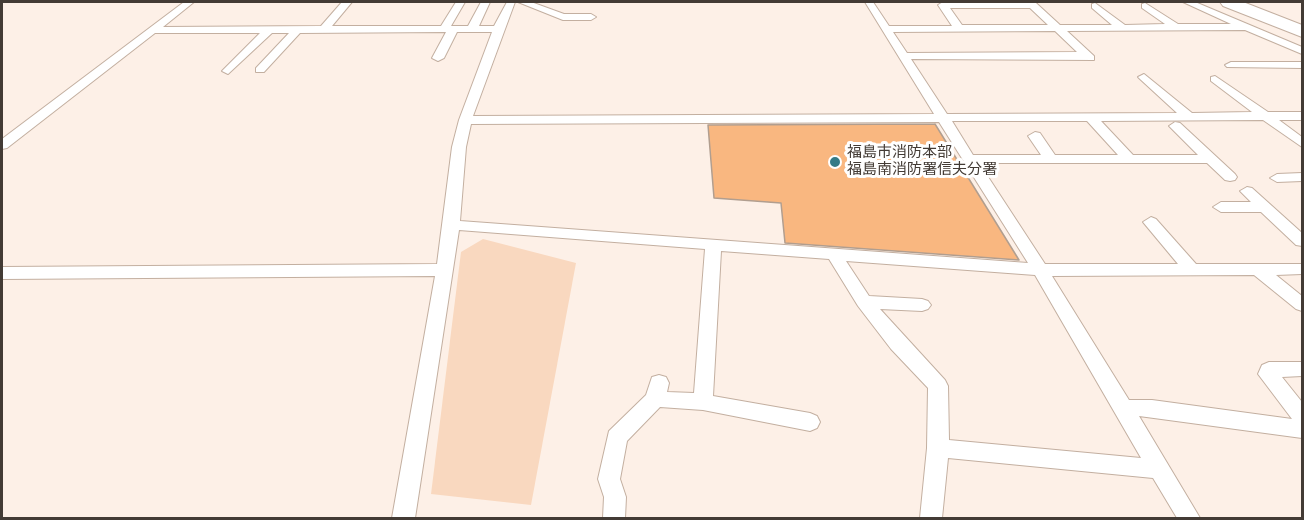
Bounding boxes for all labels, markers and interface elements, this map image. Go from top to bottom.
place label: 福島市消防本部 福島南消防署信夫分署 [847,144,997,179]
marker: 福島市消防本部 福島南消防署信夫分署 [828,155,842,169]

